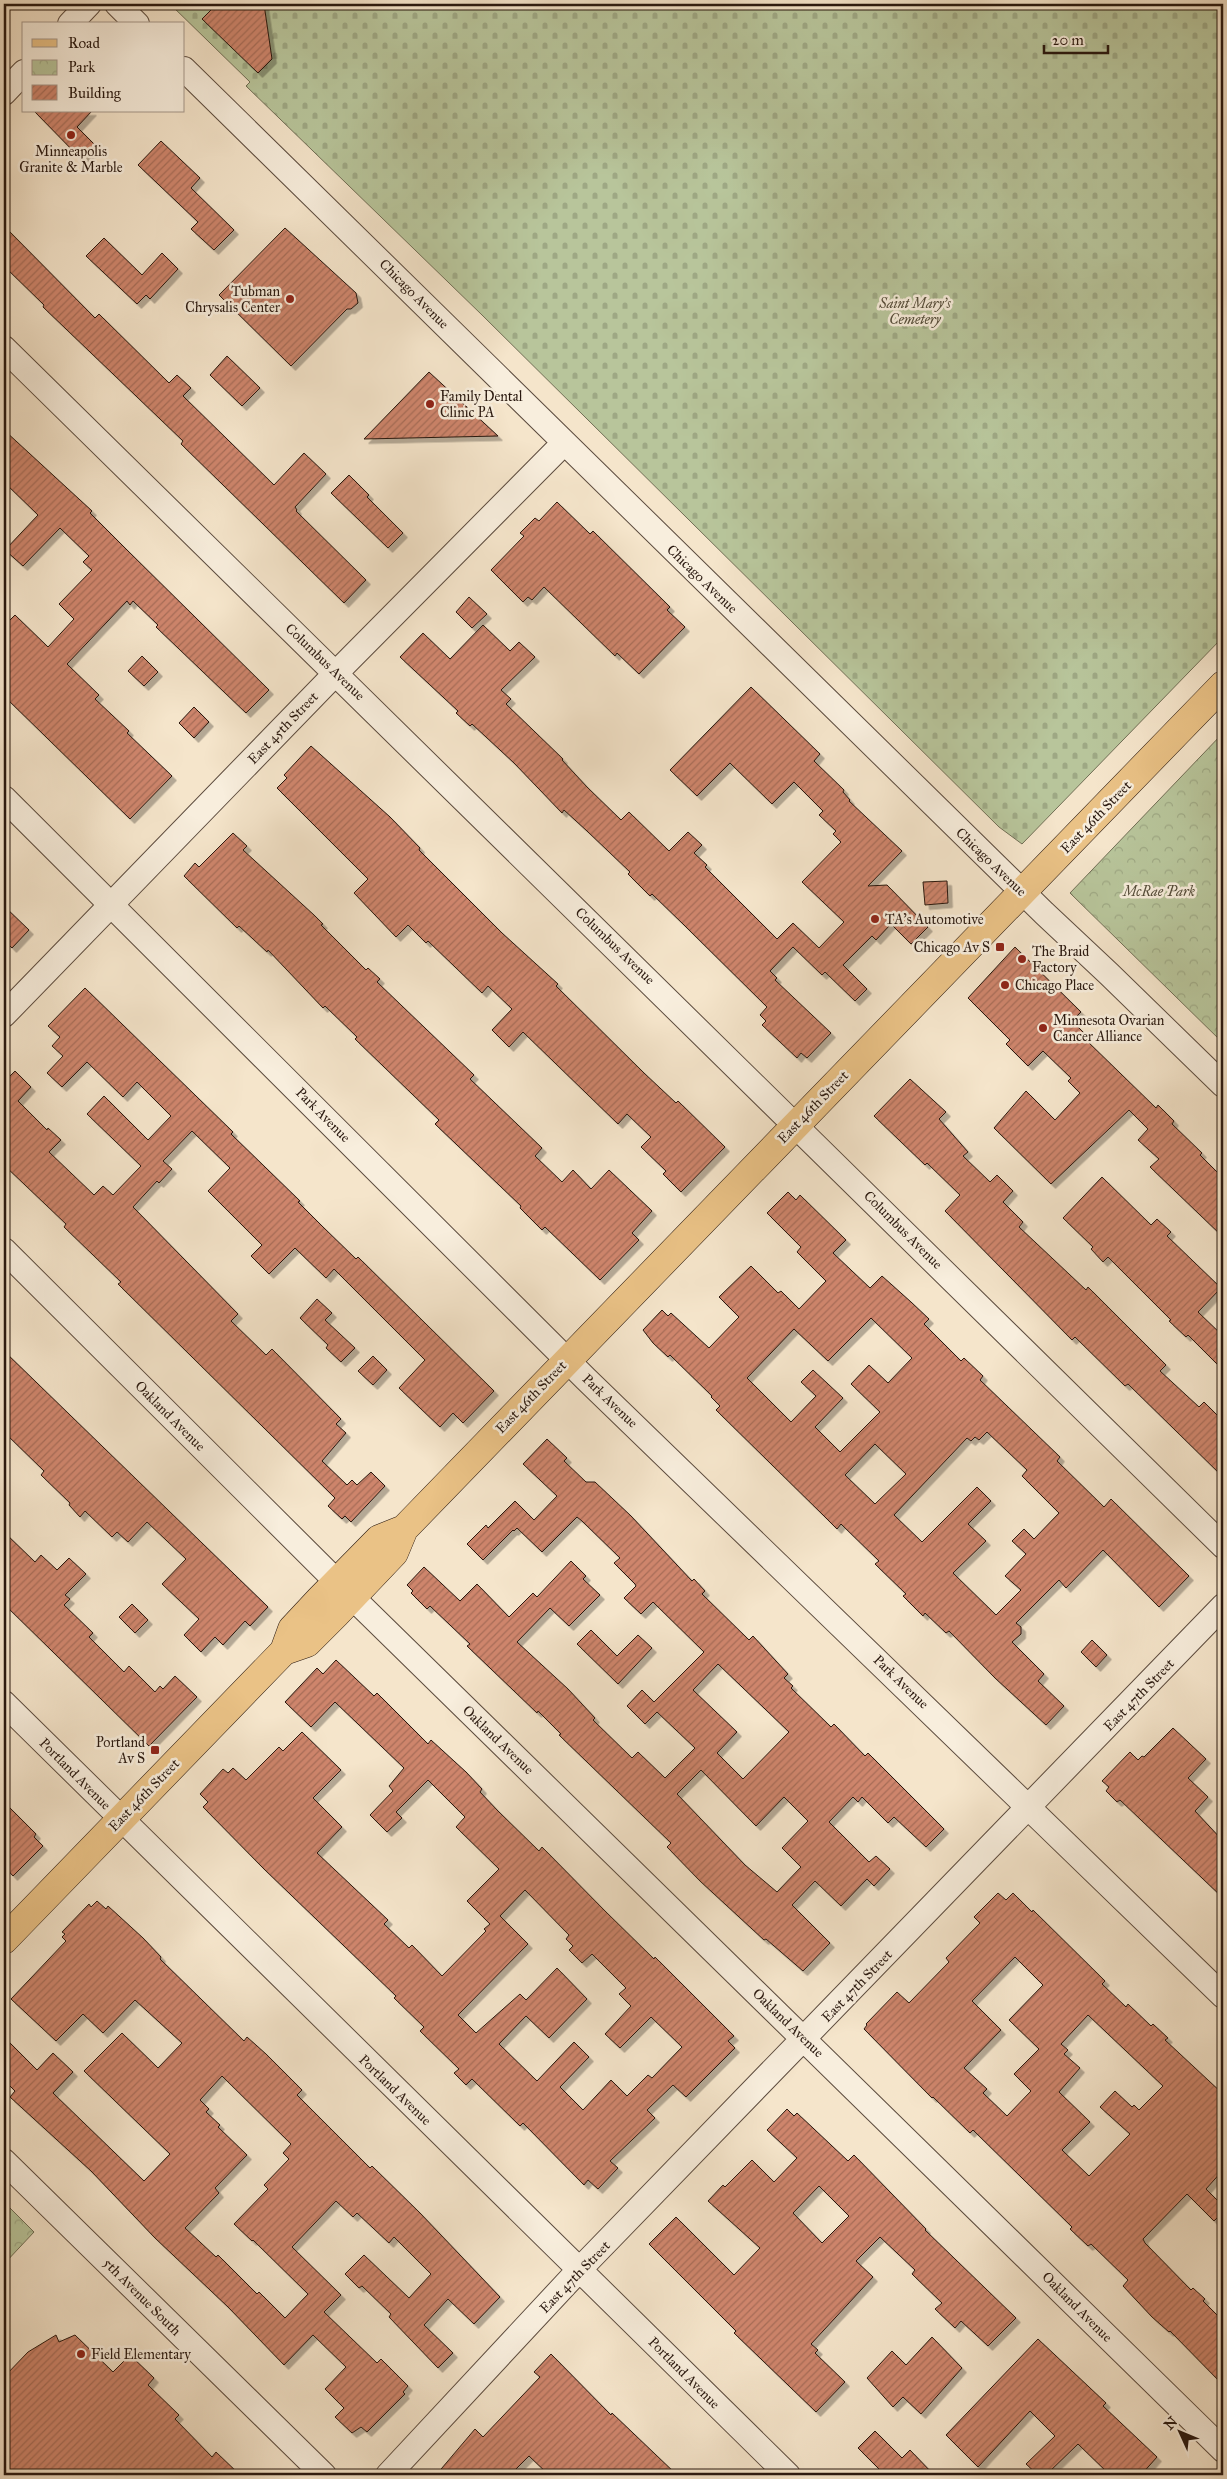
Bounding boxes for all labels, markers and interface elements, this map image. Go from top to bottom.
legend [22,22,185,112]
scale bar [1044,22,1108,54]
text: 20 m [1052,31,1084,49]
text: Road [68,34,100,52]
text: Park [68,58,95,76]
text: Building [68,84,122,102]
marker: Minneapolis Granite & Marble [65,129,77,141]
place label: Minneapolis Granite & Marble [19,143,123,176]
street label: Chicago Avenue [376,256,453,333]
place label: Tubman Chrysalis Center [185,283,281,316]
marker: Tubman Chrysalis Center [284,293,296,305]
park label: Saint Mary's Cemetery [878,295,952,328]
place label: Family Dental Clinic PA [440,388,523,421]
marker: Family Dental Clinic PA [424,398,436,410]
street label: Chicago Avenue [663,541,741,617]
street label: Columbus Avenue [282,620,368,704]
street label: East 45th Street [244,688,322,768]
street label: East 46th Street [1057,777,1135,857]
street label: Chicago Avenue [952,824,1030,900]
park label: McRae Park [1121,883,1196,900]
street label: Columbus Avenue [572,904,658,988]
place label: TA's Automotive [885,911,984,928]
marker: TA's Automotive [869,913,881,925]
place label: Chicago Av S [914,939,990,956]
marker: Chicago Av S [994,941,1006,953]
place label: The Braid Factory [1032,943,1089,976]
marker: The Braid Factory [1016,953,1028,965]
place label: Chicago Place [1015,977,1094,994]
marker: Chicago Place [999,979,1011,991]
place label: Minnesota Ovarian Cancer Alliance [1053,1012,1165,1045]
marker: Minnesota Ovarian Cancer Alliance [1037,1022,1049,1034]
street label: East 46th Street [774,1067,852,1147]
street label: Park Avenue [292,1084,354,1146]
street label: Columbus Avenue [860,1187,946,1273]
street label: East 46th Street [492,1357,570,1437]
street label: Park Avenue [579,1370,641,1432]
street label: Oakland Avenue [131,1377,209,1455]
street label: Park Avenue [870,1651,932,1713]
street label: East 47th Street [1100,1655,1178,1735]
street label: Oakland Avenue [459,1702,537,1778]
place label: Portland Av S [96,1734,145,1767]
street label: Portland Avenue [36,1735,114,1813]
marker: Portland Av S [149,1744,161,1756]
street label: East 46th Street [105,1755,183,1835]
street label: East 47th Street [818,1946,896,2026]
street label: Oakland Avenue [749,1985,827,2061]
street label: Portland Avenue [355,2051,435,2129]
street label: East 47th Street [536,2237,614,2317]
street label: 5th Avenue South [100,2255,184,2339]
street label: Oakland Avenue [1038,2268,1116,2346]
street label: Portland Avenue [645,2334,723,2412]
place label: Field Elementary [91,2346,191,2363]
marker: Field Elementary [75,2348,87,2360]
north arrow [1154,2406,1204,2456]
text: N [1161,2413,1181,2433]

